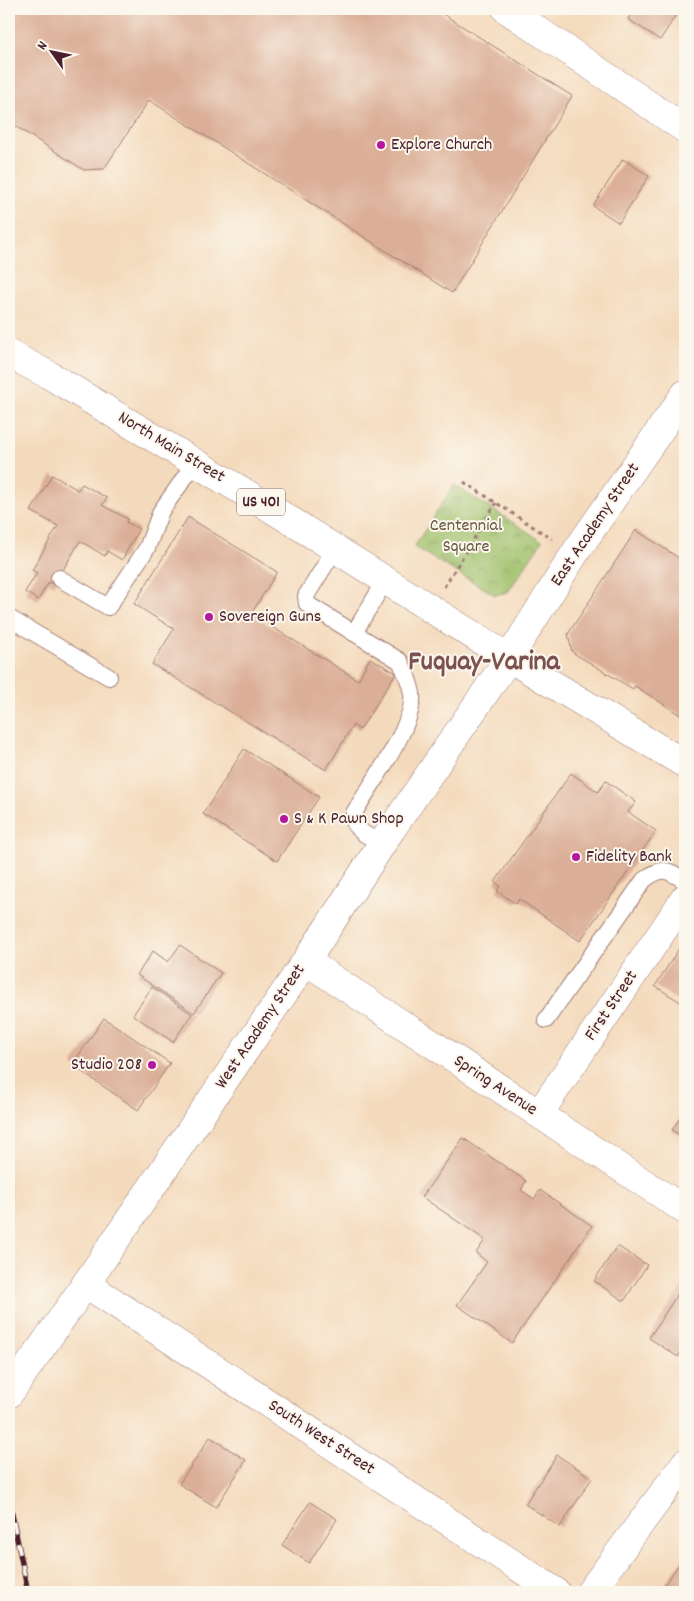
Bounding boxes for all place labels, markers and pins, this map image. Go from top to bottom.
place label: Explore Church [391,133,492,158]
marker: Explore Church [375,139,387,151]
place label: Sovereign Guns [219,605,321,630]
marker: Sovereign Guns [203,611,215,623]
place label: S & K Pawn Shop [294,807,404,832]
marker: S & K Pawn Shop [278,813,290,825]
place label: Fidelity Bank [586,845,672,870]
marker: Fidelity Bank [570,851,582,863]
place label: Studio 208 [71,1053,142,1078]
marker: Studio 208 [146,1059,158,1071]

